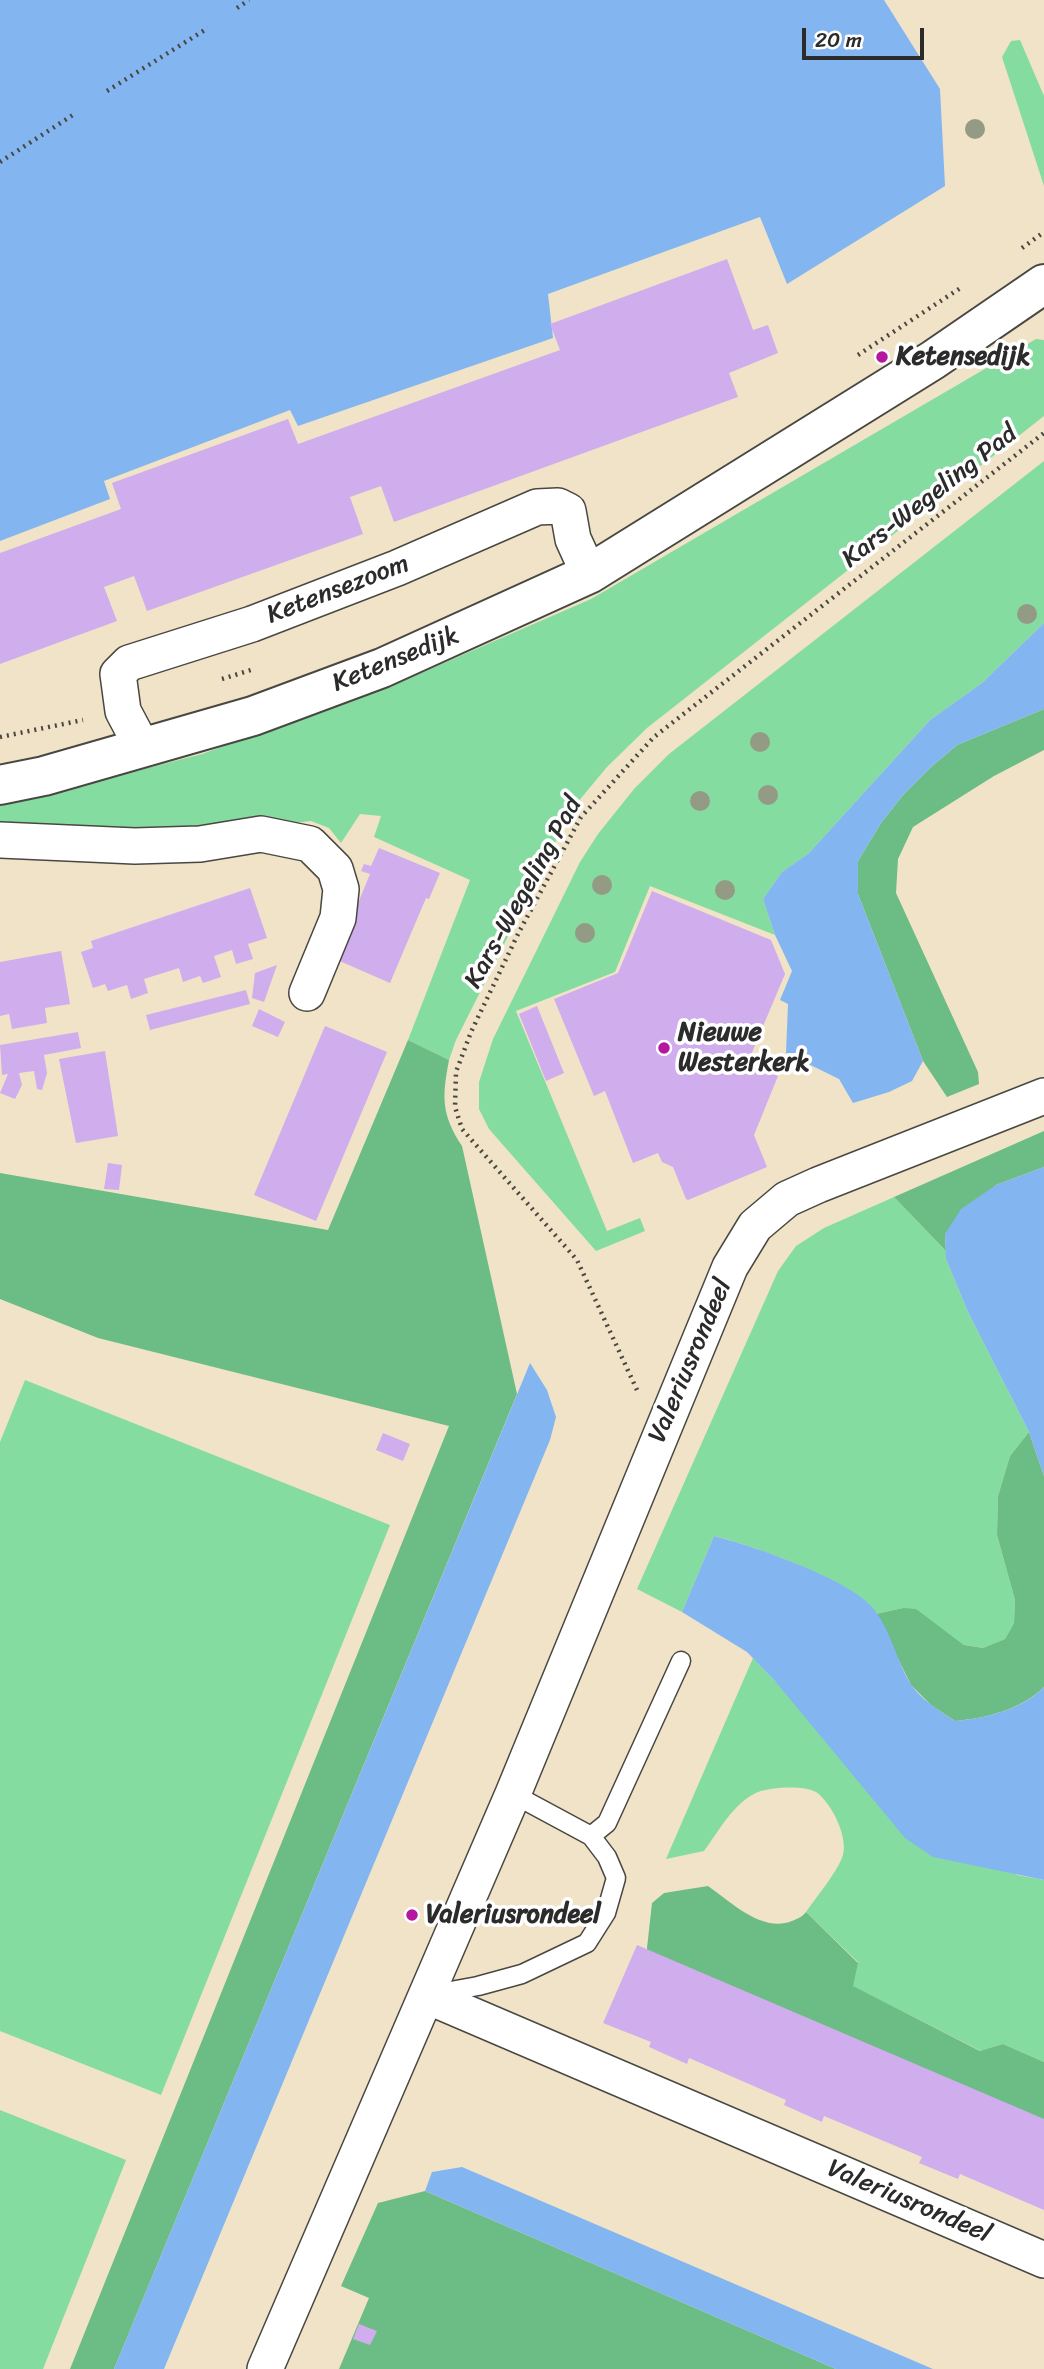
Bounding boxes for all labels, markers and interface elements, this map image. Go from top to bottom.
scale bar [806,14,928,58]
text: 20 m [815,21,862,59]
place label: Ketensedijk [896,341,1030,373]
marker: Ketensedijk [874,349,890,365]
street label: Kars-Wegeling Pad [836,419,1024,575]
street label: Ketensezoom [262,549,414,631]
street label: Ketensedijk [328,620,464,700]
street label: Kars-Wegeling Pad [458,792,590,994]
place label: Nieuwe Westerkerk [678,1017,810,1078]
marker: Nieuwe Westerkerk [656,1040,672,1056]
street label: Valeriusrondeel [642,1274,740,1448]
place label: Valeriusrondeel [426,1899,601,1931]
marker: Valeriusrondeel [404,1907,420,1923]
street label: Valeriusrondeel [822,2153,996,2251]

